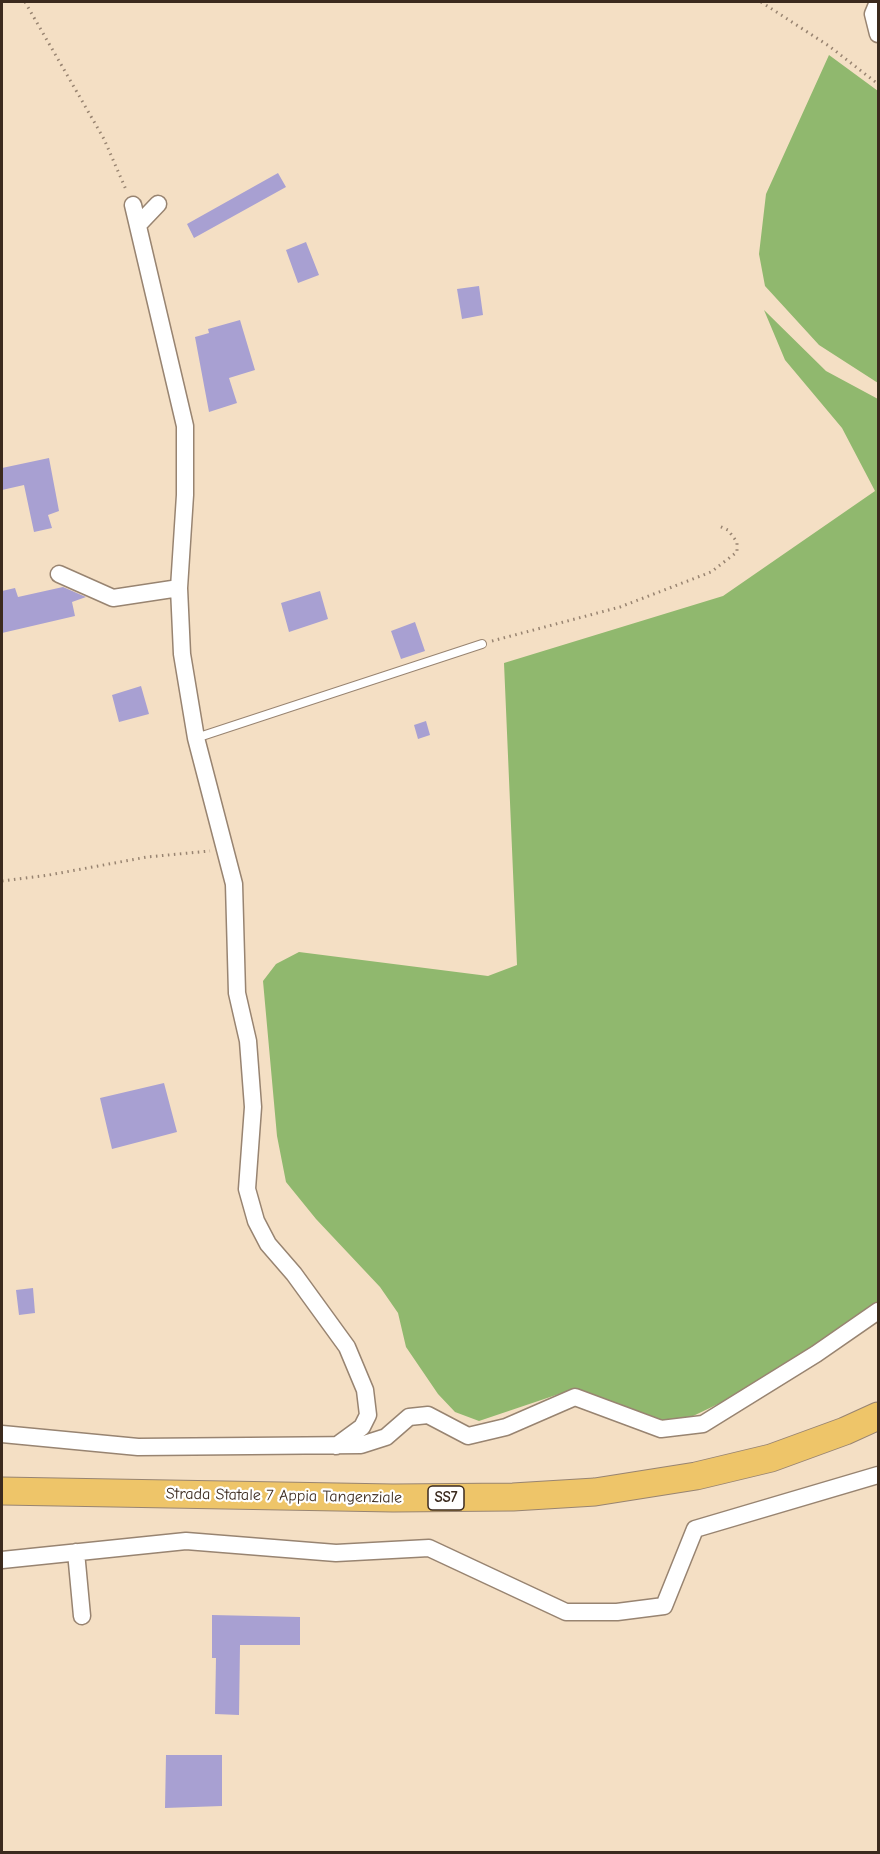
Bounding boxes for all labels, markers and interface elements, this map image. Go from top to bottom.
street label: Strada Statale 7 Appia Tangenziale [166,1484,402,1508]
road number: SS7 [428,1486,464,1510]

